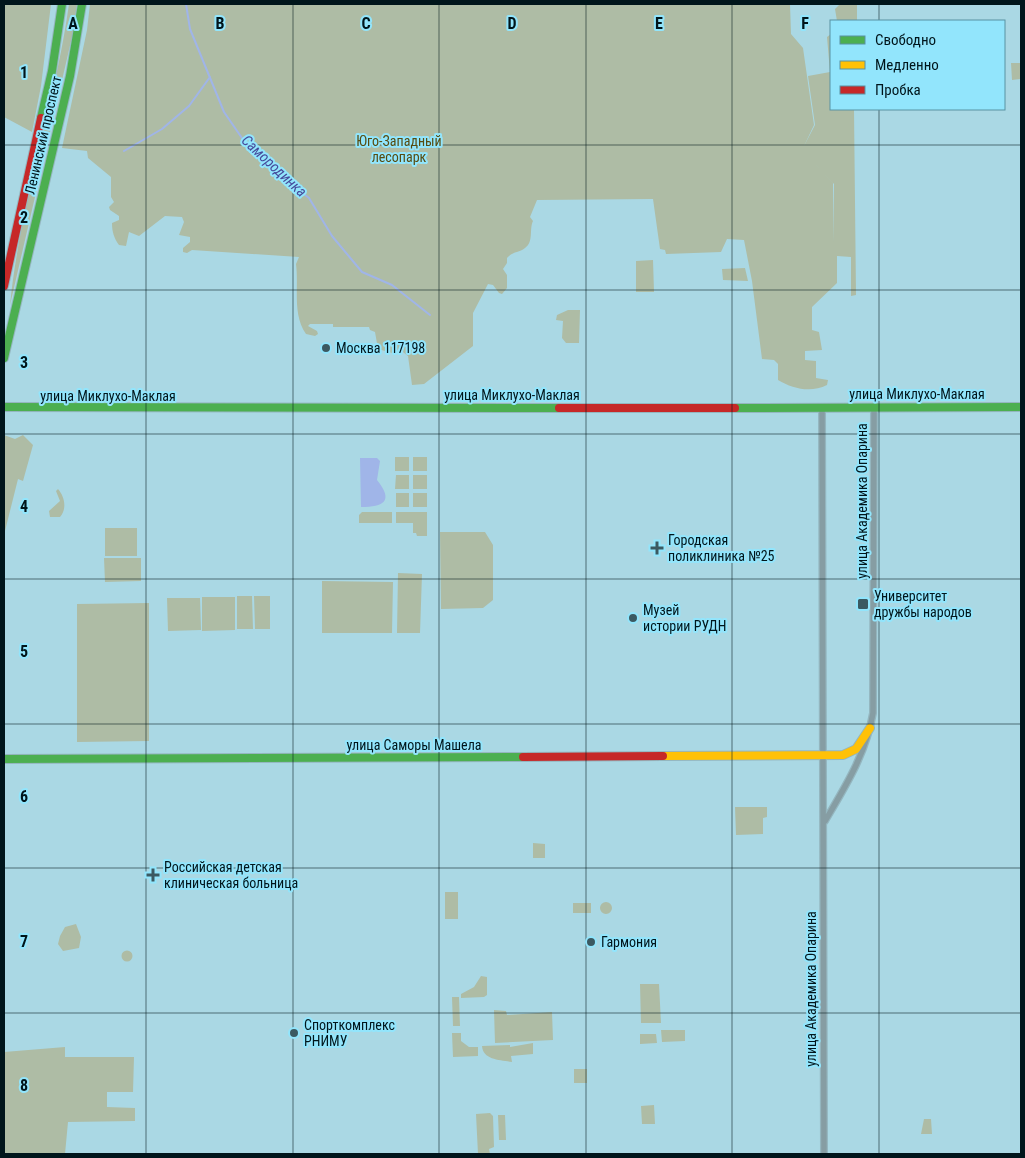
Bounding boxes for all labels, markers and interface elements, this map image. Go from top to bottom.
text: A [68,14,78,33]
text: B [216,14,225,33]
text: C [361,14,371,33]
text: D [507,14,517,33]
text: E [655,14,663,33]
text: F [801,14,809,33]
legend [830,20,1005,110]
text: Свободно [875,31,936,49]
text: Медленно [875,56,939,74]
text: 1 [20,63,28,82]
street label: Ленинский проспект [22,74,64,196]
text: Пробка [875,81,921,99]
water label: Самородинка [238,131,310,201]
park label: Юго-Западный лесопарк [356,133,442,165]
text: 2 [20,208,28,227]
place label: Москва 117198 [336,340,425,356]
marker: Москва 117198 [320,342,332,354]
text: 3 [20,353,28,372]
street label: улица Миклухо-Маклая [849,386,985,402]
street label: улица Миклухо-Маклая [444,387,580,403]
street label: улица Миклухо-Маклая [40,388,176,404]
street label: улица Академика Опарина [854,423,870,579]
text: 4 [20,497,28,516]
place label: Городская поликлиника №25 [668,532,775,564]
marker: Городская поликлиника №25 [650,541,664,555]
place label: Университет дружбы народов [874,588,972,620]
marker: Университет дружбы народов [856,597,870,611]
place label: Музей истории РУДН [643,602,726,634]
marker: Музей истории РУДН [627,612,639,624]
text: 5 [20,642,28,661]
street label: улица Саморы Машела [347,737,482,753]
text: 6 [20,787,28,806]
place label: Российская детская клиническая больница [164,859,298,891]
marker: Российская детская клиническая больница [146,868,160,882]
street label: улица Академика Опарина [803,911,819,1067]
text: 7 [20,932,28,951]
place label: Гармония [601,934,657,950]
marker: Гармония [585,936,597,948]
place label: Спорткомплекс РНИМУ [304,1017,395,1049]
marker: Спорткомплекс РНИМУ [288,1027,300,1039]
text: 8 [20,1076,28,1095]

